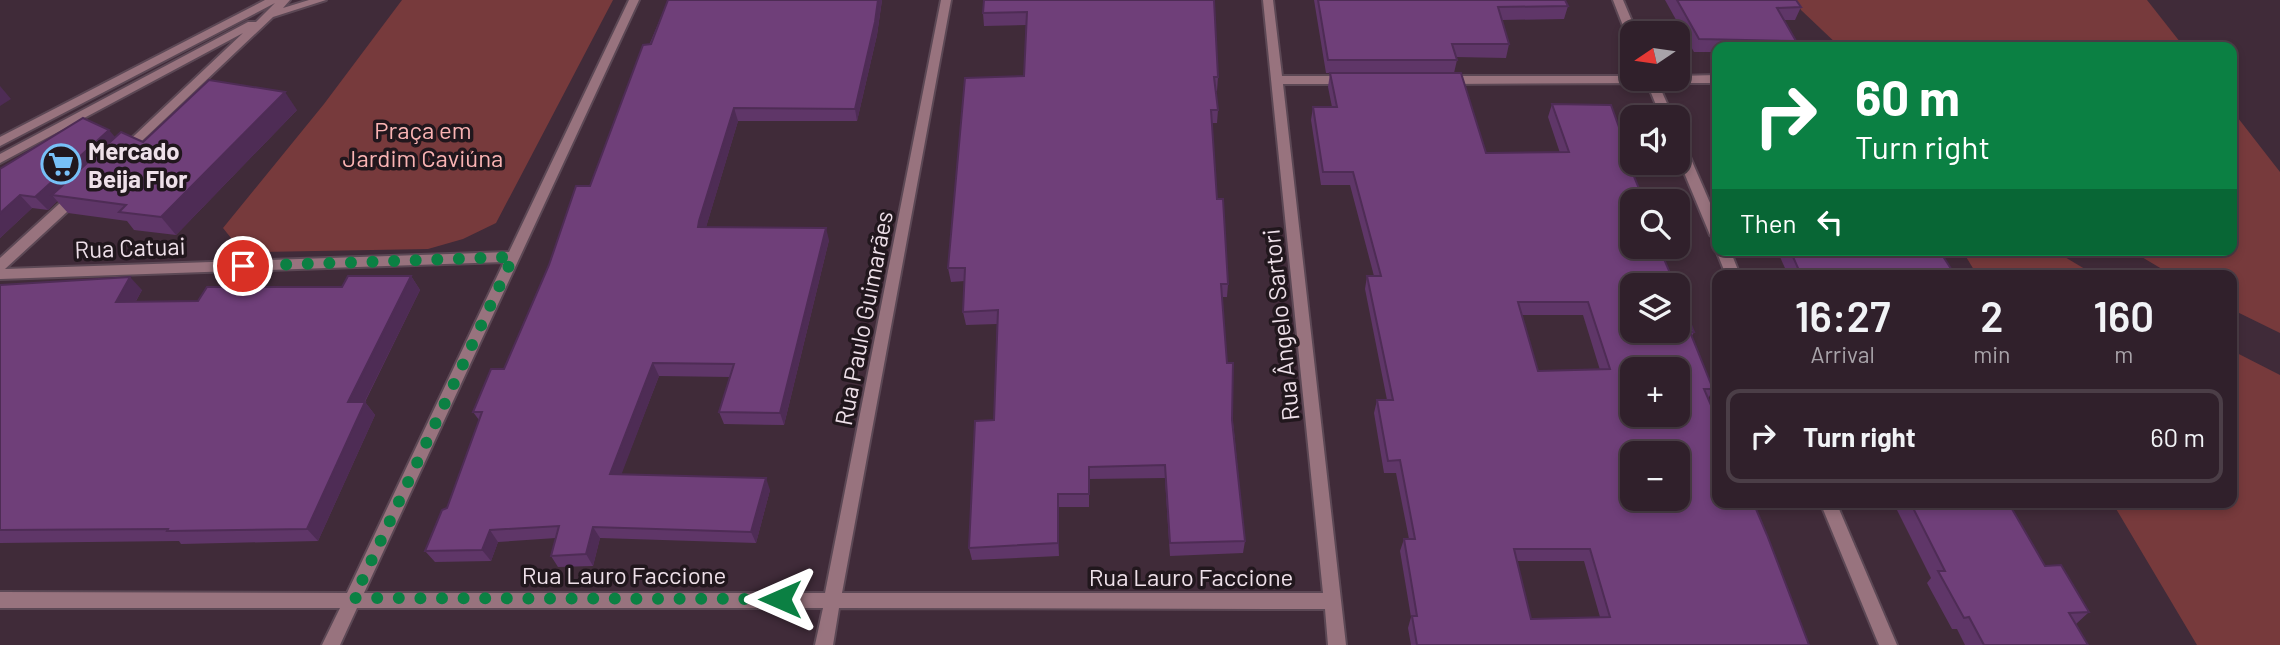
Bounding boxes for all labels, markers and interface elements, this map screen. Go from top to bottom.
north arrow [1620,21,1690,91]
map controls [1620,21,1690,511]
text: 60 m [1855,67,1960,126]
icon: right [1740,70,1831,161]
button: sound [1620,105,1690,175]
park label: Praça em Jardim Caviúna [343,115,503,172]
text: Turn right [1855,127,1990,165]
place label: Mercado Beija Flor [88,136,187,193]
supermarket icon: Mercado Beija Flor [40,143,82,185]
button: search [1620,189,1690,259]
icon: left [1811,203,1849,241]
text: Then [1740,207,1797,238]
street label: Rua Paulo Guimarães [828,208,898,428]
street label: Rua Ângelo Sartori [1256,228,1304,422]
street label: Rua Catuai [74,231,186,263]
pin [213,236,273,296]
icon: arrive [224,247,262,285]
button: layers [1620,273,1690,343]
text: 16:27 [1795,290,1890,340]
text: 2 [1980,290,2003,340]
text: 160 [2093,290,2154,340]
text: Arrival [1810,340,1875,368]
text: min [1973,340,2010,368]
text: m [2114,340,2133,368]
button: + [1620,357,1690,427]
icon: right [1744,417,1782,455]
text: Turn right [1803,421,1916,452]
text: 60 m [2150,421,2205,452]
button: − [1620,441,1690,511]
street label: Rua Lauro Faccione [522,560,726,589]
position arrow [743,562,817,636]
street label: Rua Lauro Faccione [1089,562,1293,591]

